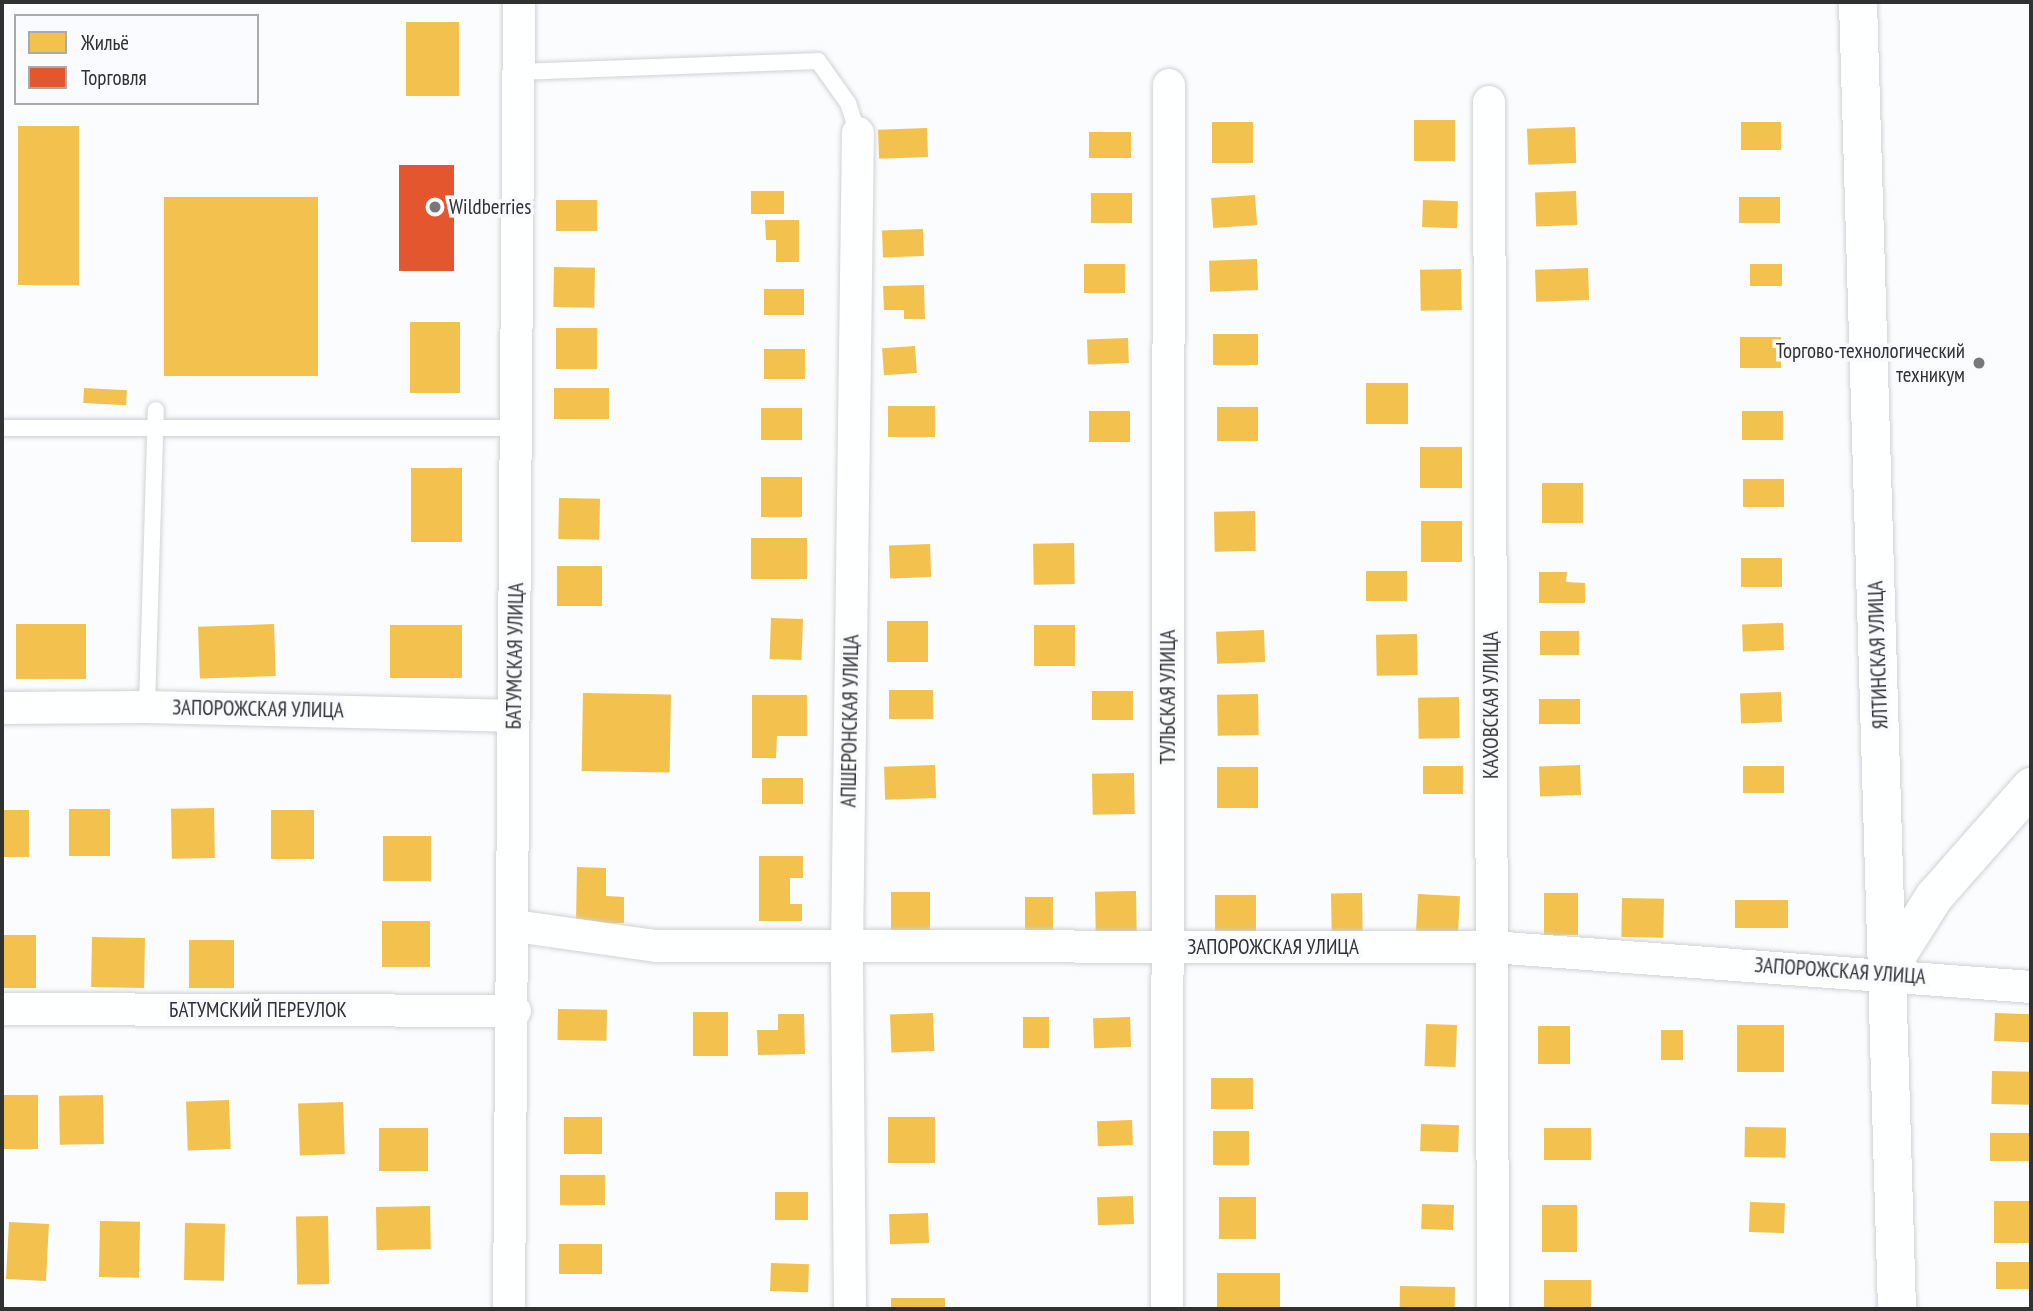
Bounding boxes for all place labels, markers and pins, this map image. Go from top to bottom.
place label: Wildberries [449,194,531,220]
marker: Wildberries [427,199,443,215]
place label: Торгово-технологический техникум [1776,338,1965,388]
marker: Торгово-технологический техникум [1971,355,1987,371]

